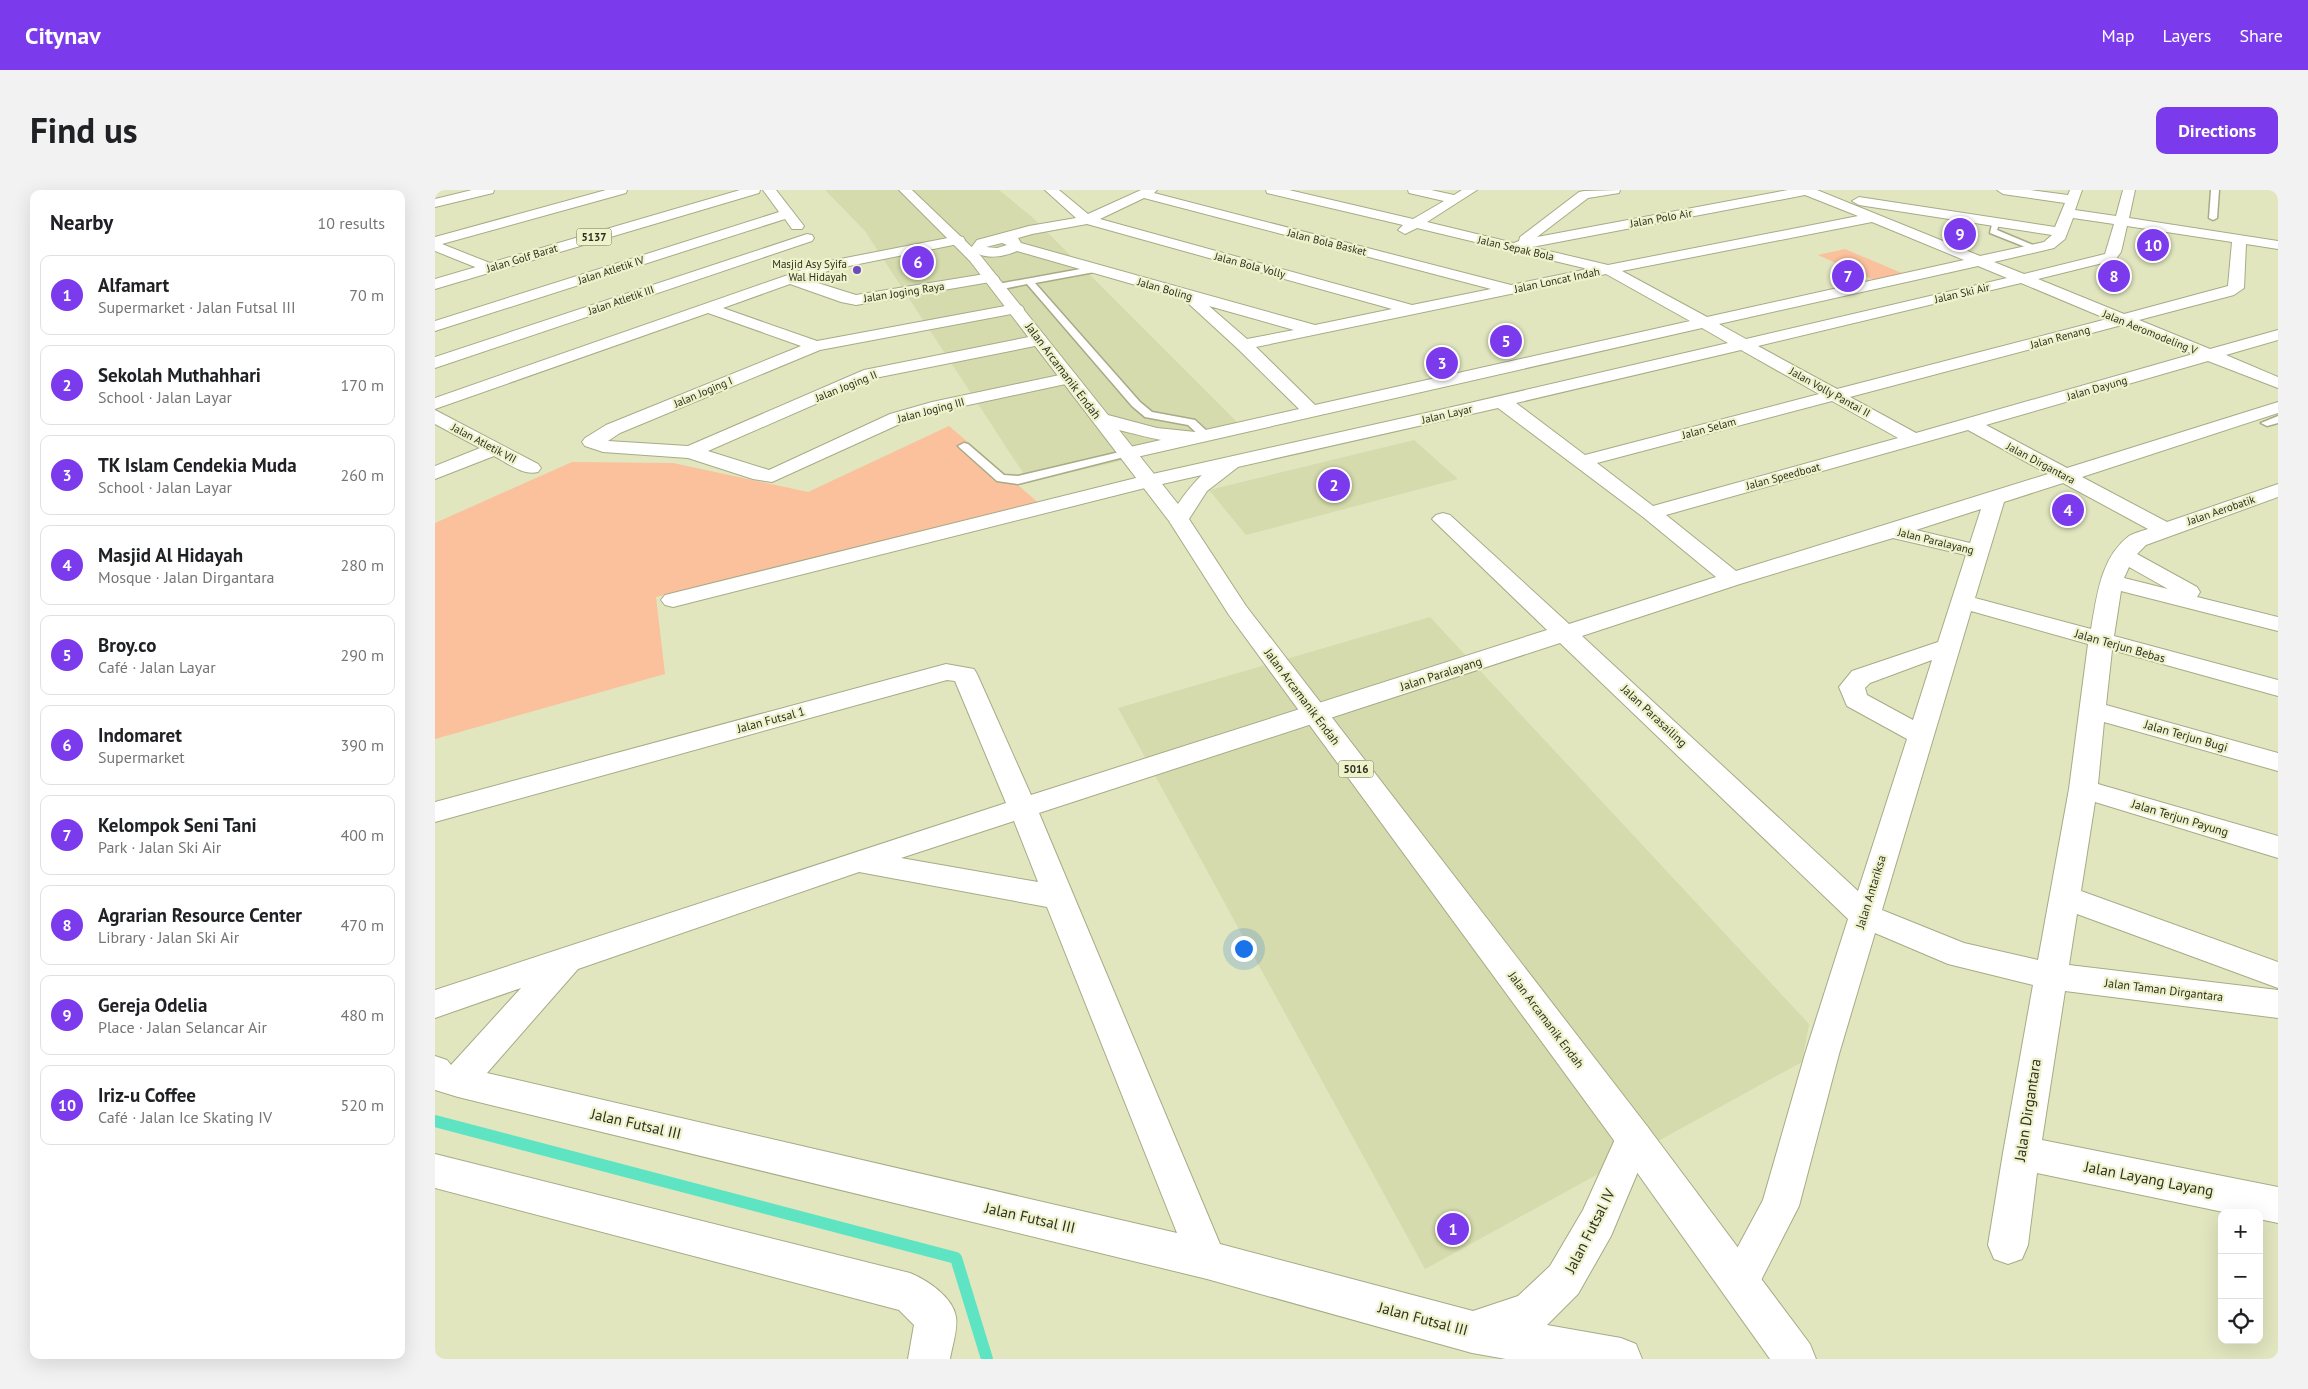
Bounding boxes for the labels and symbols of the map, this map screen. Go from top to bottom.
street label: Jalan Polo Air [1628,206,1693,231]
pin: 9 [1944,215,1976,253]
street label: Jalan Bola Basket [1285,225,1368,259]
pin: 10 [2137,226,2169,264]
road number: 5137 [577,228,611,246]
street label: Jalan Sepak Bola [1475,232,1556,264]
street label: Jalan Golf Barat [484,241,559,276]
pin: 6 [902,243,934,281]
street label: Jalan Bola Volly [1212,249,1288,281]
street label: Jalan Atletik IV [575,252,647,288]
place label: Masjid Asy Syifa Wal Hidayah [772,257,847,284]
pin: 7 [1832,257,1864,295]
pin: 8 [2098,257,2130,295]
marker: Masjid Asy Syifa Wal Hidayah [851,264,863,276]
street label: Jalan Loncat Indah [1512,264,1601,296]
street label: Jalan Boling [1135,274,1194,304]
street label: Jalan Joging Raya [862,279,945,305]
street label: Jalan Ski Air [1932,280,1991,306]
street label: Jalan Atletik III [585,282,656,318]
street label: Jalan Aeromodeling V [2100,306,2200,358]
street label: Jalan Arcamanik Endah [1022,319,1105,422]
pin: 5 [1490,322,1522,360]
street label: Jalan Renang [2028,322,2091,352]
pin: 3 [1426,344,1458,382]
street label: Jalan Volly Pantai II [1786,364,1873,420]
street label: Jalan Joging II [812,367,879,405]
street label: Jalan Joging I [671,373,734,411]
street label: Jalan Dayung [2064,373,2129,404]
street label: Jalan Joging III [895,394,966,426]
street label: Jalan Layar [1419,401,1474,427]
street label: Jalan Selam [1680,414,1738,442]
street label: Jalan Atletik VII [448,420,519,466]
street label: Jalan Dirgantara [2003,439,2078,487]
street label: Jalan Speedboat [1743,459,1822,493]
pin: 2 [1318,466,1350,504]
pin: 4 [2052,491,2084,529]
street label: Jalan Aerobatik [2184,492,2257,528]
street label: Jalan Paralayang [1896,525,1976,557]
street label: Jalan Terjun Bebas [2072,625,2167,666]
street label: Jalan Arcamanik Endah [1261,645,1344,748]
street label: Jalan Paralayang [1397,653,1484,694]
street label: Jalan Parasailing [1617,681,1690,750]
street label: Jalan Futsal 1 [734,703,806,736]
street label: Jalan Terjun Bugi [2142,716,2230,755]
road number: 5016 [1339,760,1373,778]
street label: Jalan Terjun Payung [2129,795,2230,839]
street label: Jalan Antariksa [1852,853,1889,931]
your location [1231,936,1257,962]
street label: Jalan Arcamanik Endah [1505,968,1588,1071]
street label: Jalan Taman Dirgantara [2103,975,2224,1004]
street label: Jalan Dirgantara [2010,1057,2045,1164]
street label: Jalan Futsal III [588,1104,683,1143]
street label: Jalan Layang Layang [2082,1156,2215,1200]
street label: Jalan Futsal IV [1560,1185,1619,1277]
street label: Jalan Futsal III [982,1198,1077,1237]
pin: 1 [1437,1210,1469,1248]
street label: Jalan Futsal III [1375,1297,1470,1340]

